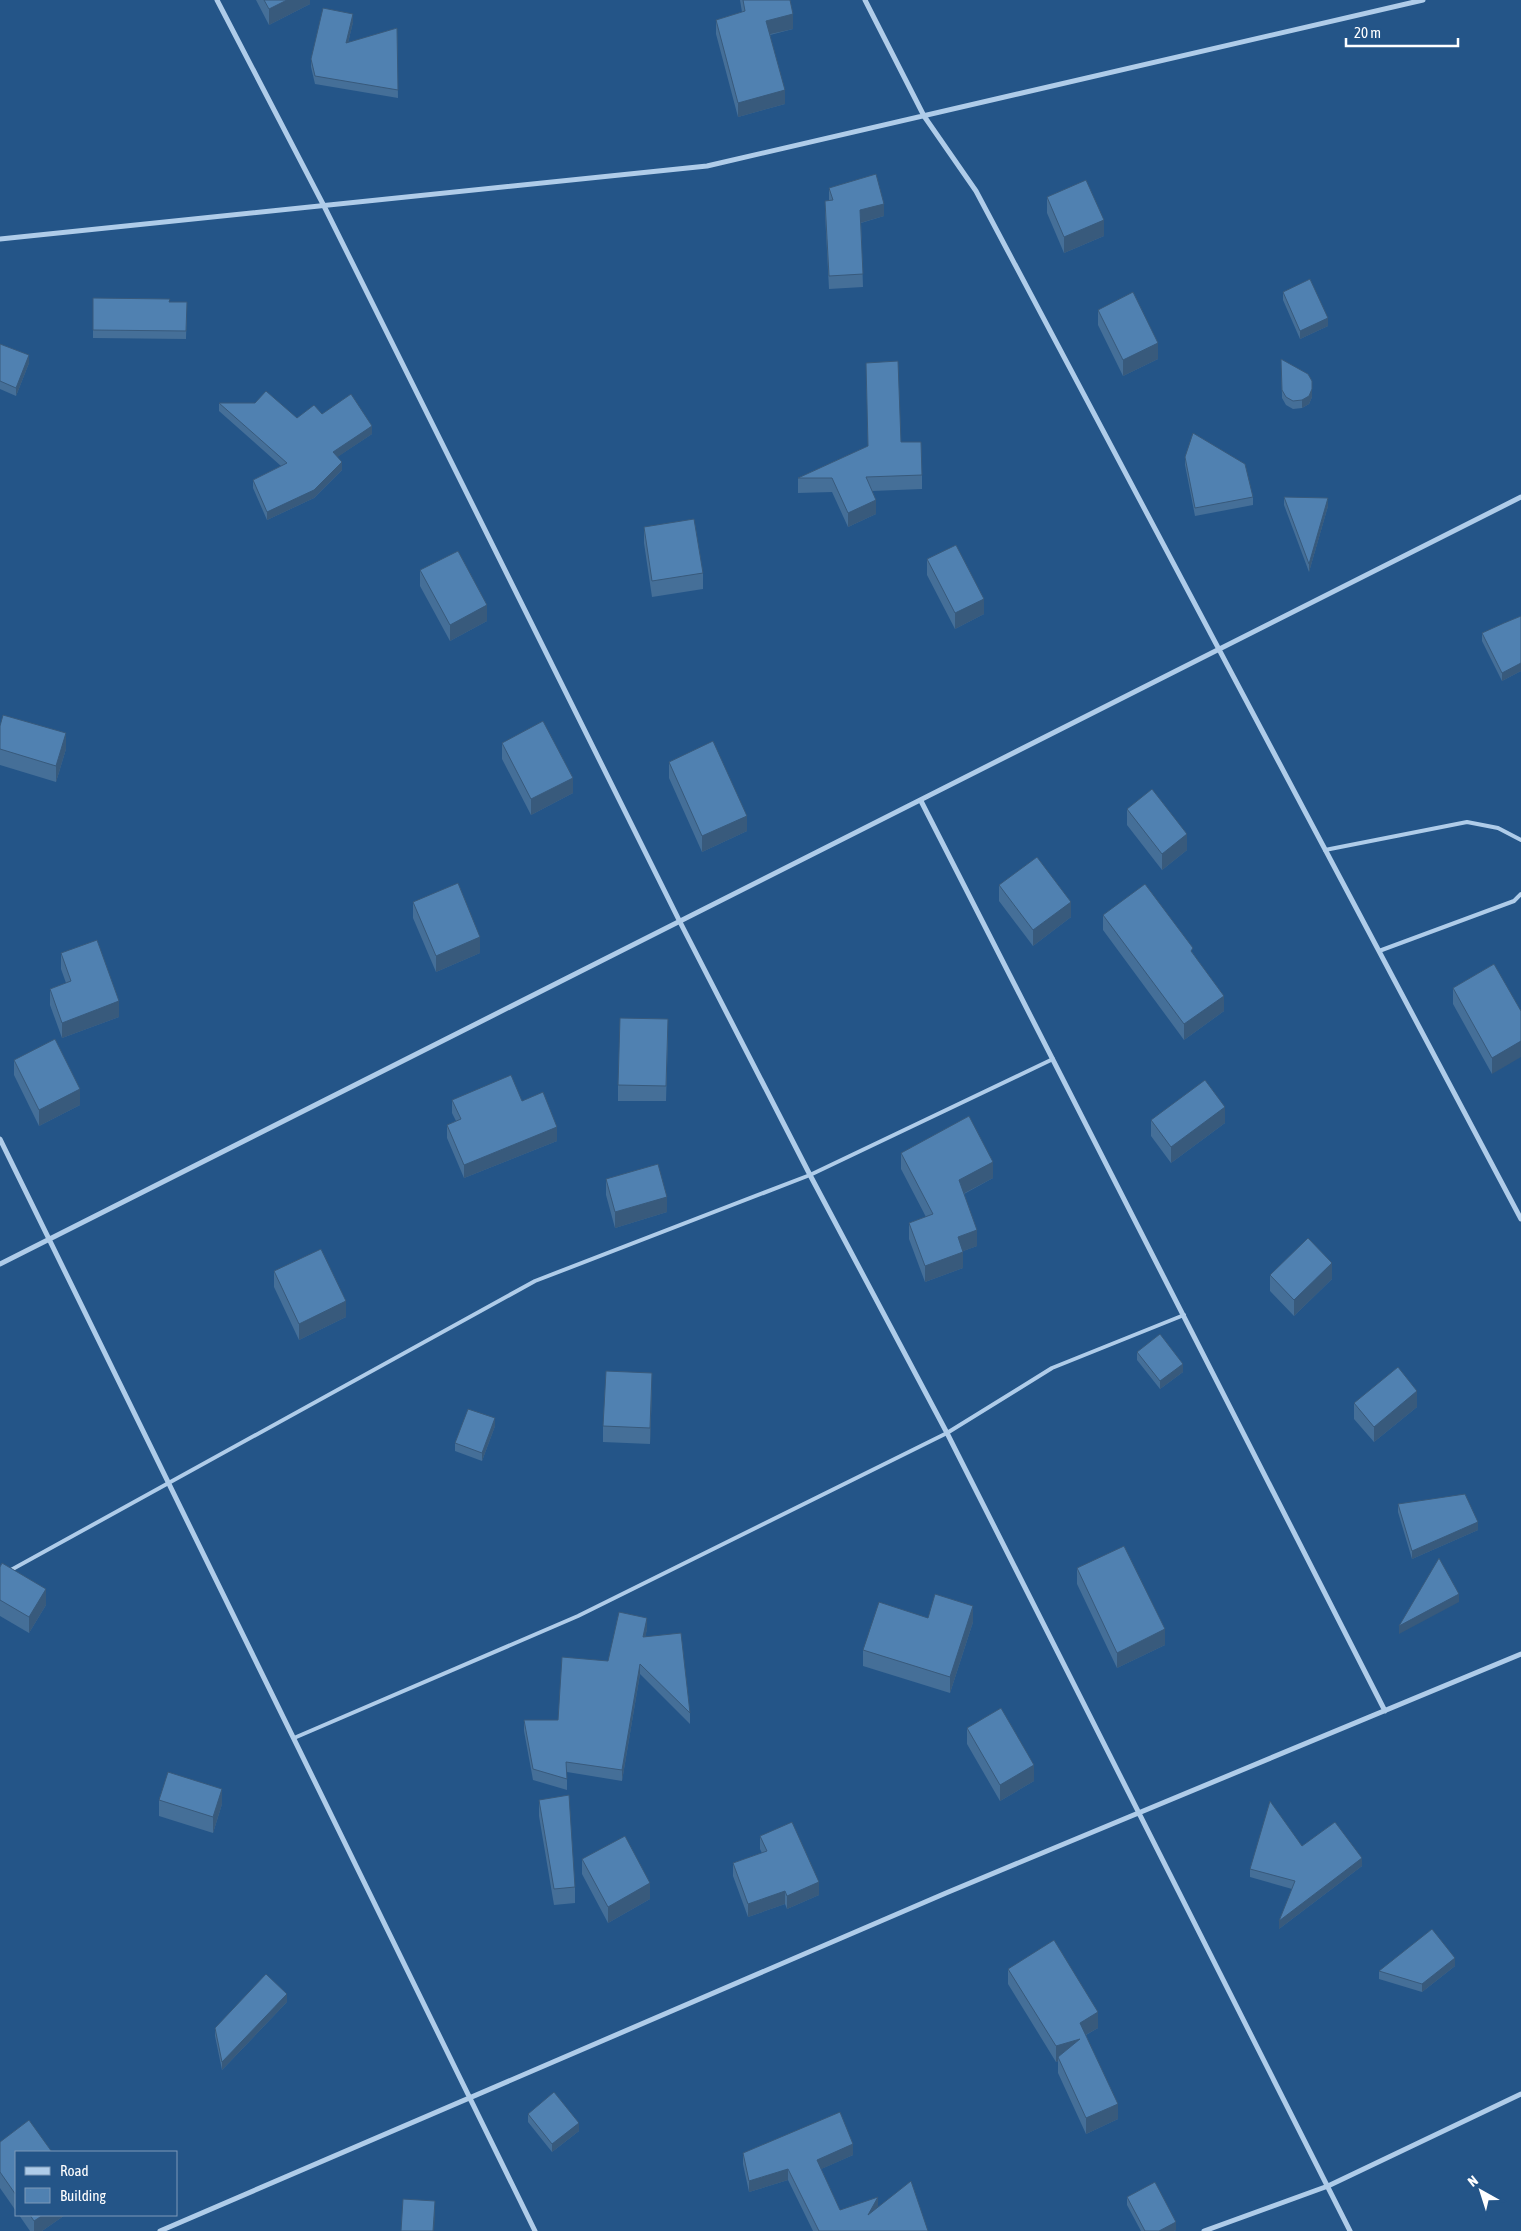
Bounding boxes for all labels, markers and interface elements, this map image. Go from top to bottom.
scale bar [1346,15,1458,47]
text: 20 m [1354,24,1381,41]
legend [15,2151,178,2216]
text: Road [60,2162,89,2179]
north arrow [1456,2166,1506,2216]
text: N [1465,2172,1481,2190]
text: Building [60,2187,106,2204]

